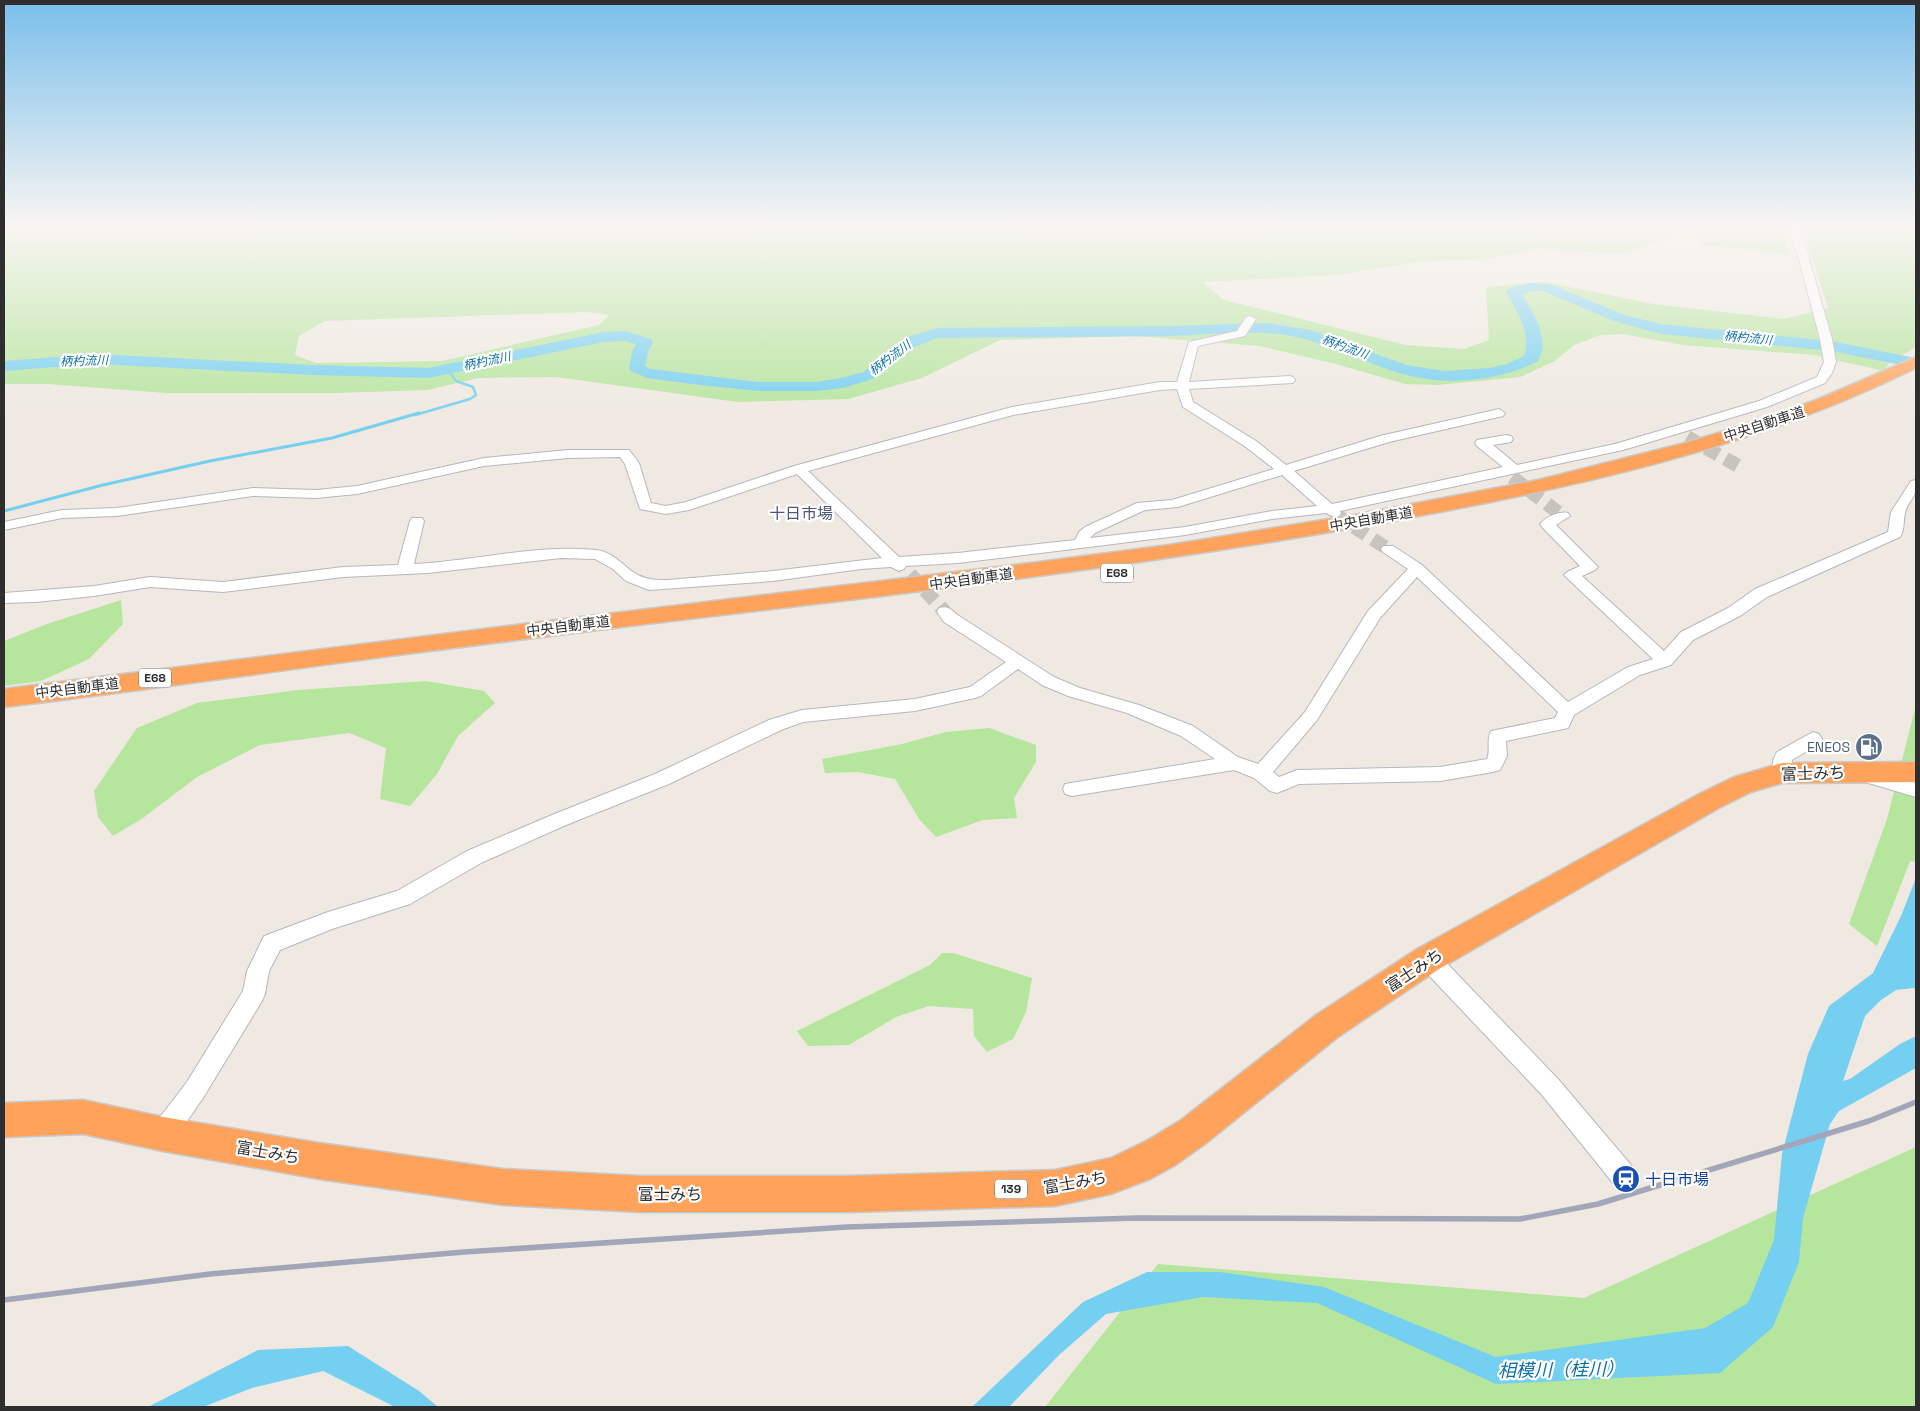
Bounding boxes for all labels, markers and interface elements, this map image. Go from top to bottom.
water label: 柄杓流川 [1723,328,1775,349]
water label: 柄杓流川 [1320,331,1372,363]
water label: 柄杓流川 [866,336,916,379]
water label: 柄杓流川 [462,348,514,374]
water label: 柄杓流川 [60,352,110,370]
street label: 中央自動車道 [1721,402,1807,446]
district label: 十日市場 [769,503,833,524]
street label: 中央自動車道 [1328,503,1414,535]
street label: 中央自動車道 [928,564,1014,594]
road number: E68 [1101,564,1133,582]
street label: 中央自動車道 [525,612,611,640]
road number: E68 [139,668,171,688]
street label: 中央自動車道 [34,674,120,702]
fuel station icon: ENEOS [1854,732,1884,762]
place label: ENEOS [1807,738,1850,756]
street label: 富士みち [1781,762,1845,785]
street label: 富士みち [1382,944,1447,997]
street label: 富士みち [235,1137,301,1168]
station icon: 十日市場 [1611,1164,1641,1194]
street label: 富士みち [1042,1167,1108,1198]
place label: 十日市場 [1645,1169,1709,1190]
road number: 139 [995,1180,1027,1198]
street label: 富士みち [638,1184,702,1205]
water label: 相模川（桂川） [1498,1357,1624,1382]

